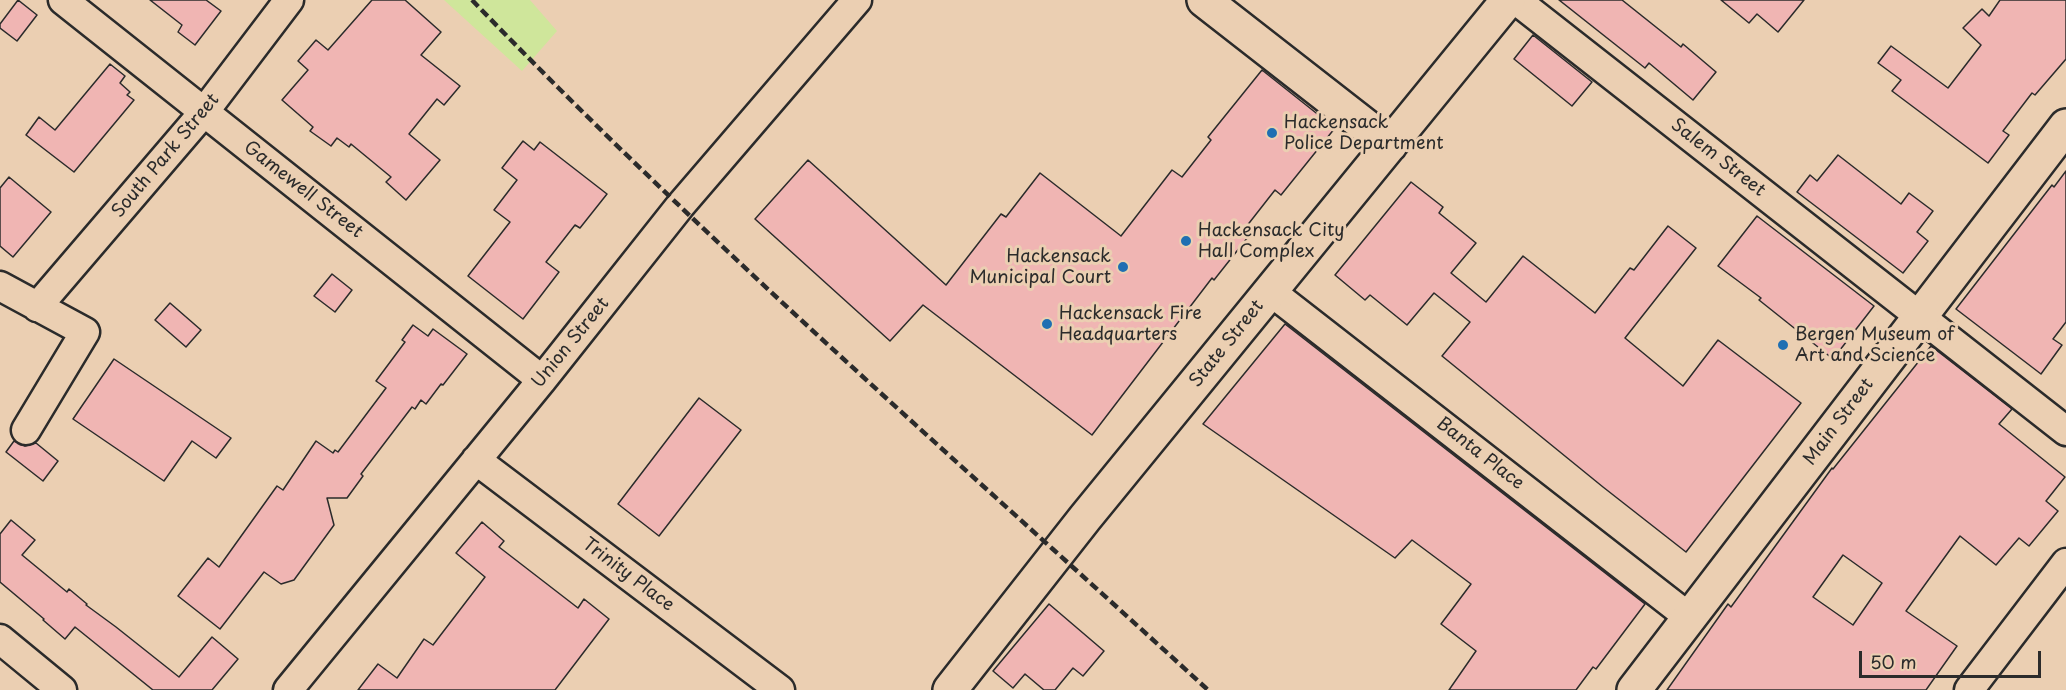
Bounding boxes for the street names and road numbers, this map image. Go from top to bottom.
street label: South Park Street [108,90,224,222]
street label: Salem Street [1666,114,1770,202]
street label: Gamewell Street [239,137,367,243]
street label: Union Street [528,293,614,393]
street label: State Street [1185,296,1269,392]
street label: Main Street [1799,374,1879,470]
street label: Banta Place [1432,413,1528,495]
street label: Trinity Place [578,534,678,616]

